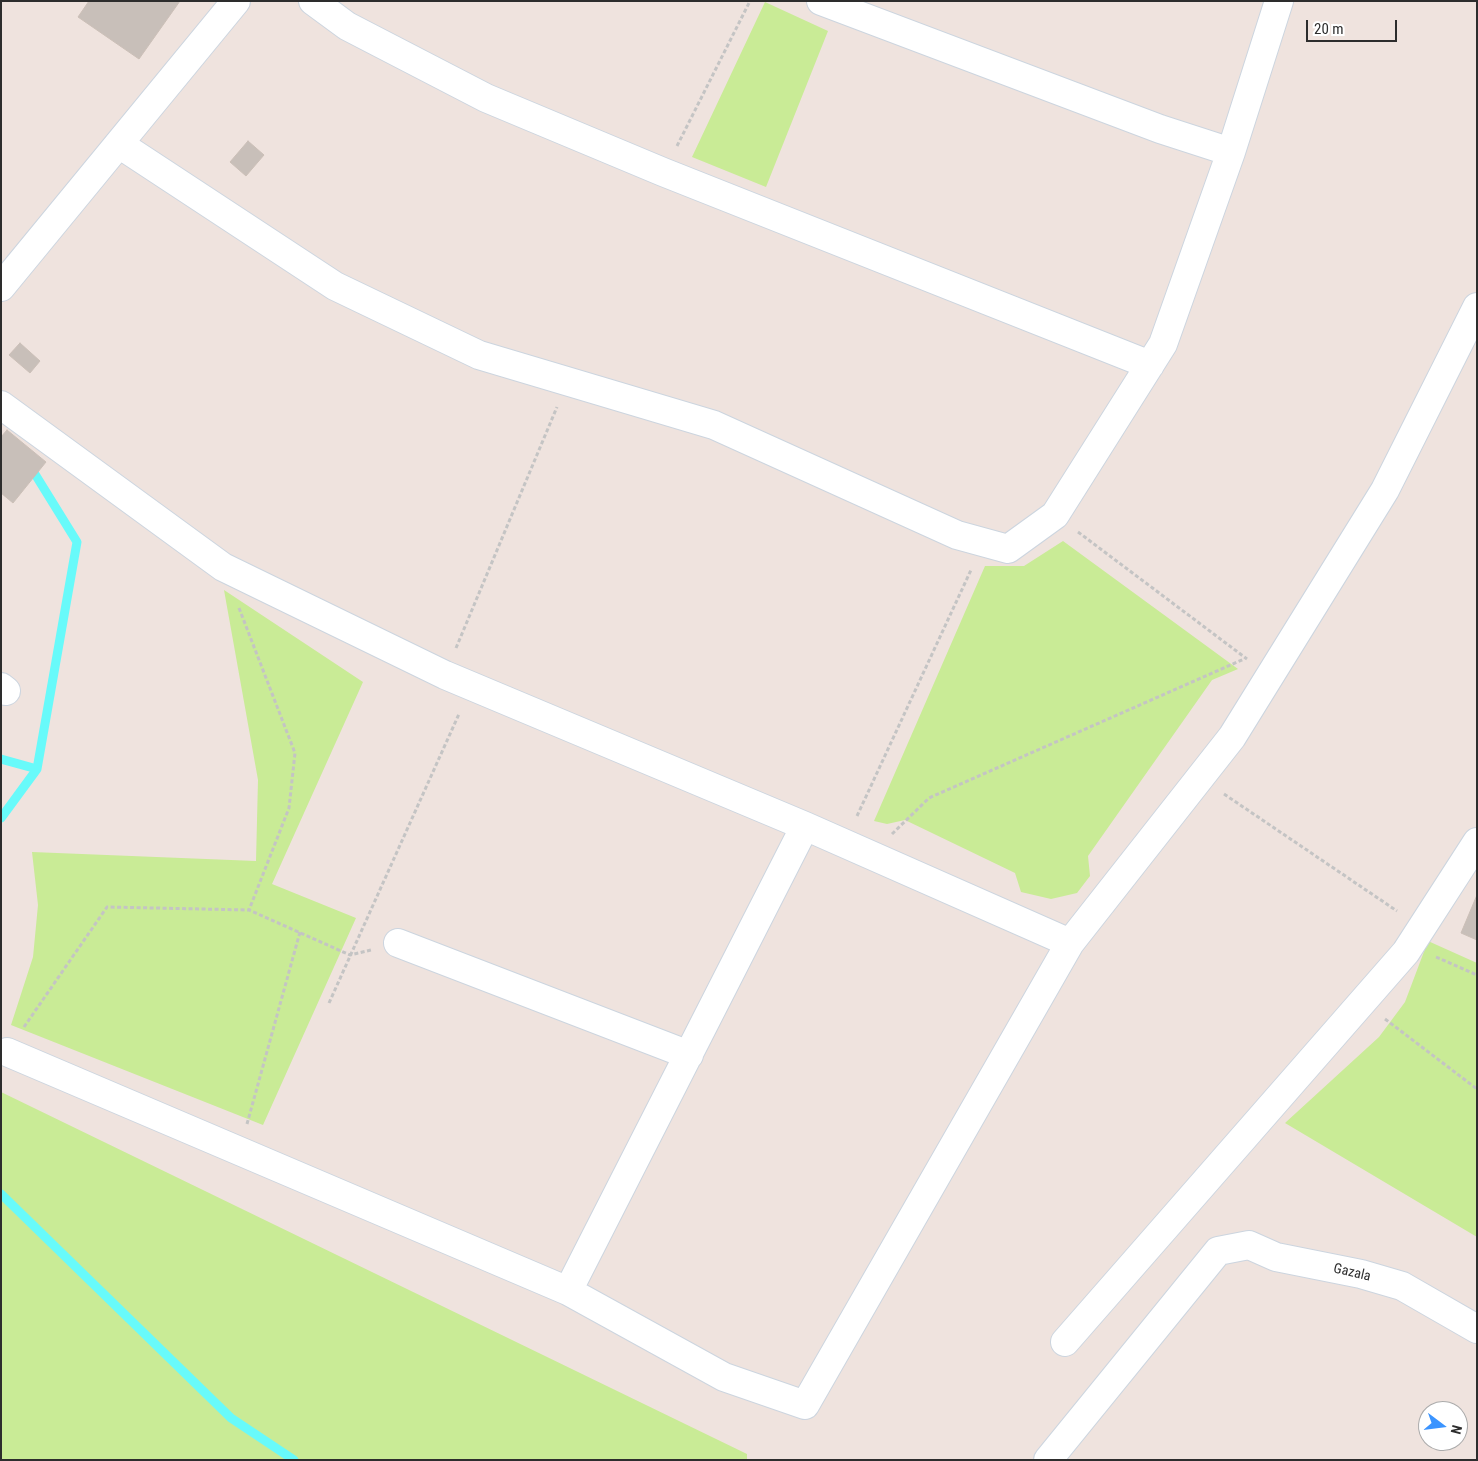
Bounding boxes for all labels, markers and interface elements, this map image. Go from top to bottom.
scale bar [1308,10,1399,42]
text: 20 m [1314,20,1344,38]
street label: Gazala [1332,1261,1372,1285]
north arrow [1418,1401,1468,1451]
text: N [1448,1423,1465,1436]

